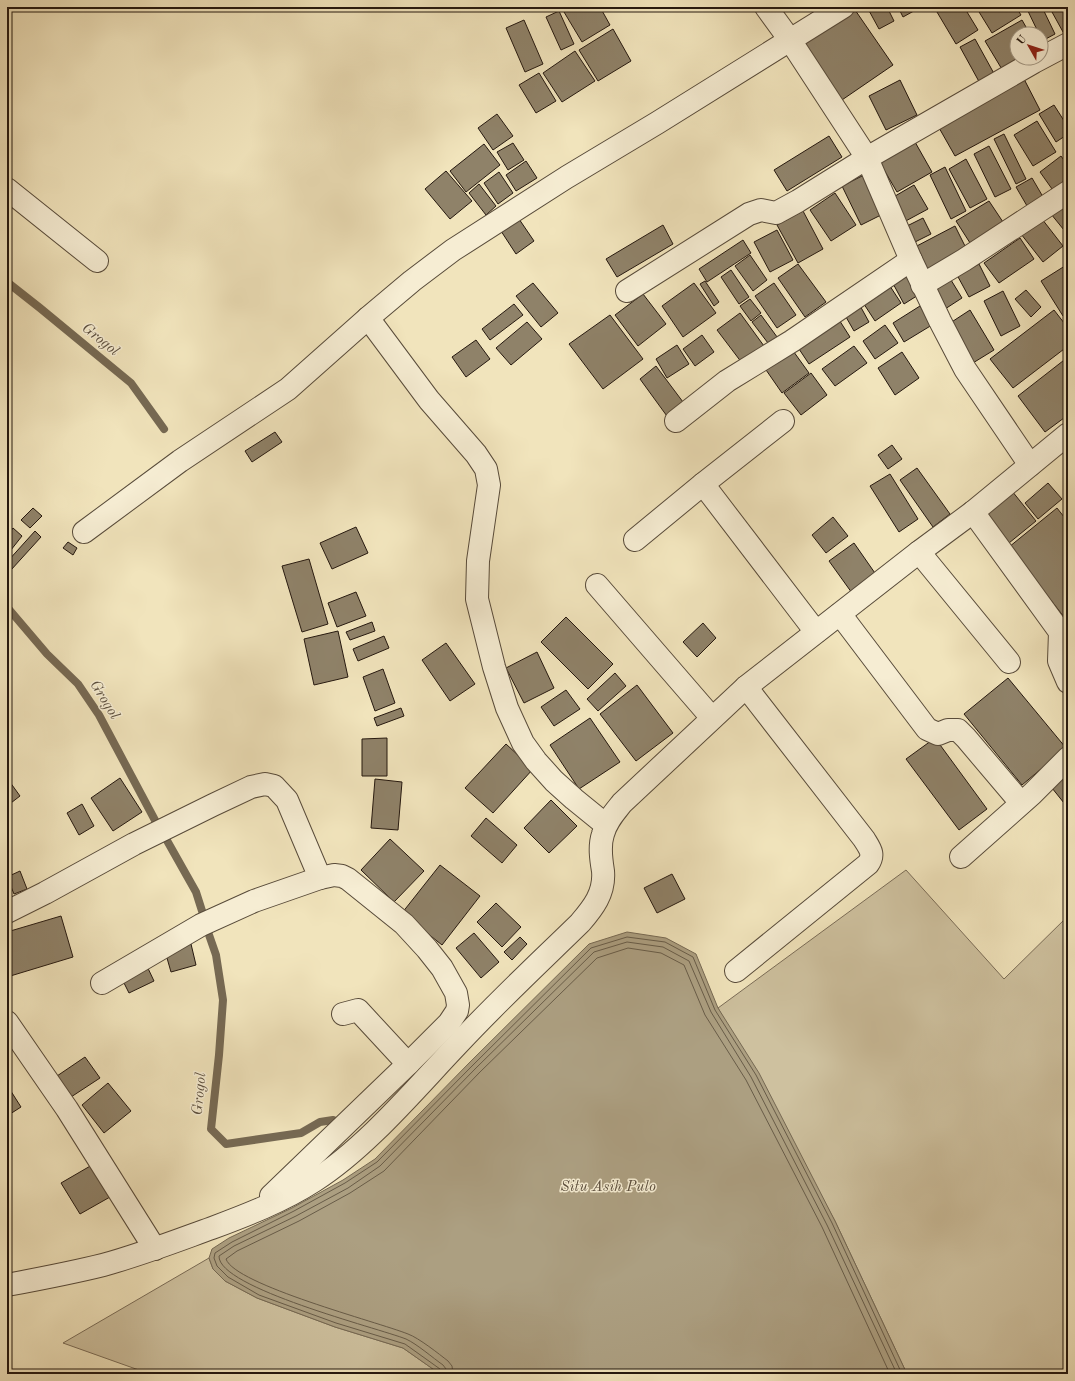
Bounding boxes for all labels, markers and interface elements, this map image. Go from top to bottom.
north arrow [1009,26,1049,66]
text: U [1015,34,1030,48]
water label: Grogol [79,321,122,360]
water label: Grogol [86,678,122,723]
water label: Grogol [191,1071,209,1116]
water label: Situ Asih Pulo [560,1180,656,1195]

